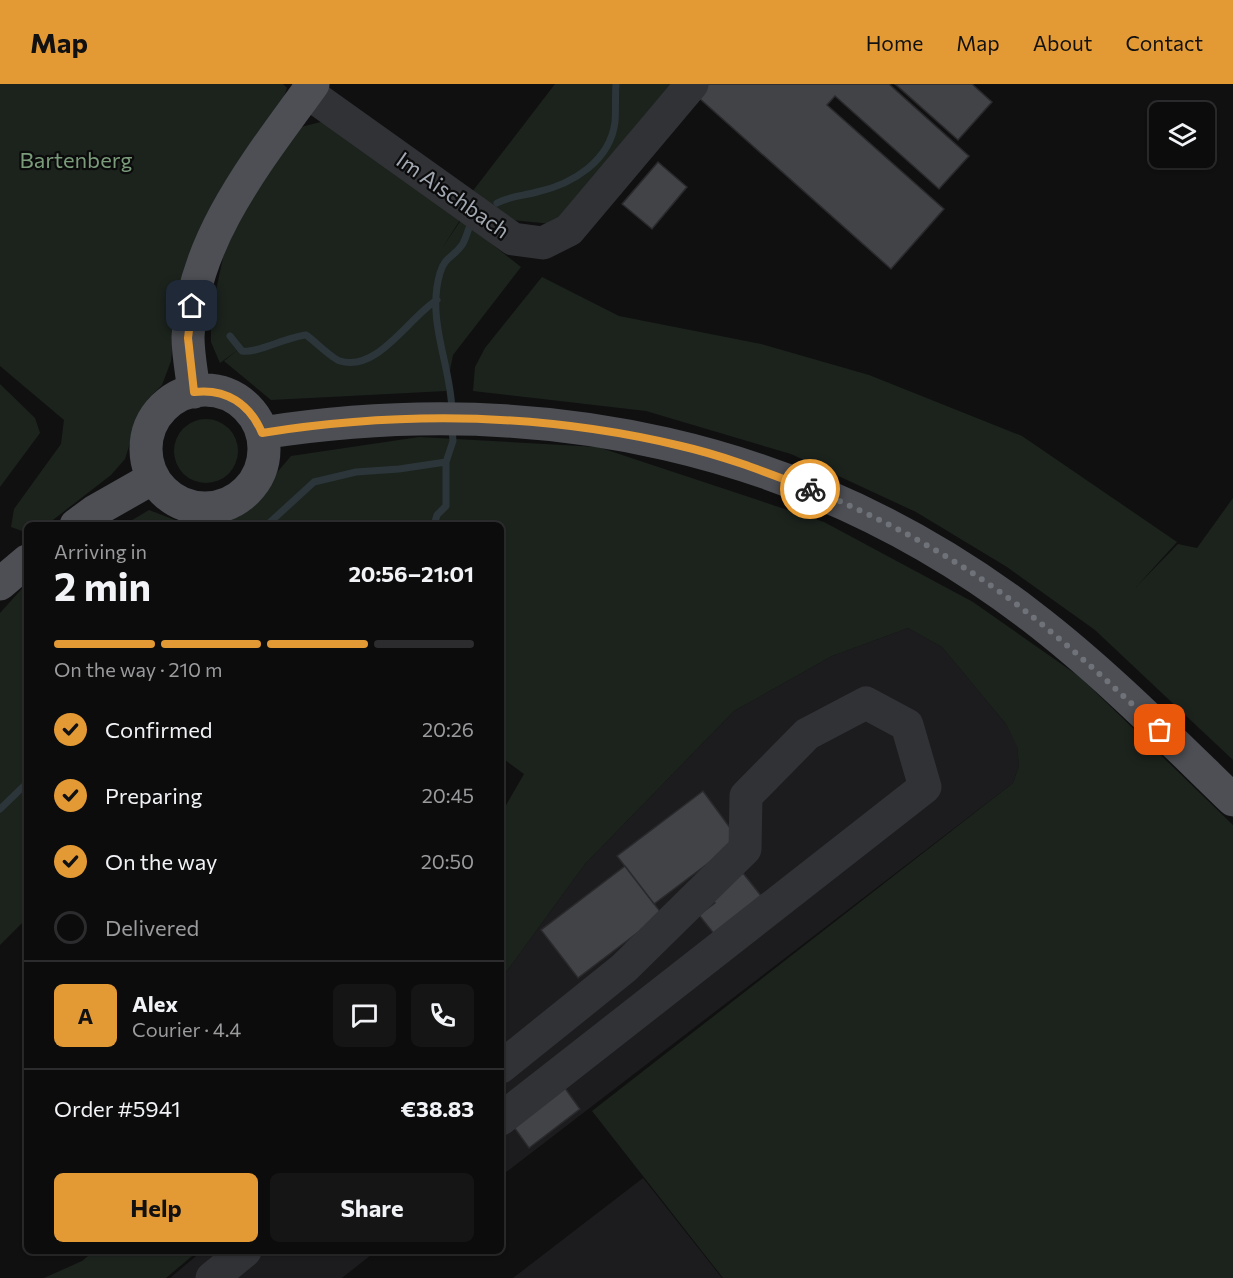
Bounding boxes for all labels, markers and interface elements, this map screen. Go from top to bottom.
text: Map [30,25,88,59]
text: Home [866,30,923,55]
text: Map [956,30,1000,55]
text: About [1033,30,1092,55]
text: Contact [1125,30,1203,55]
map controls [1149,102,1215,168]
button: layers [1149,102,1215,168]
park label: Bartenberg [20,146,133,173]
street label: Im Aischbach [392,146,515,243]
pin [166,280,217,331]
icon: home [175,289,208,322]
courier [780,459,840,519]
icon: bike [794,473,827,506]
text: Arriving in [54,539,147,563]
text: 20:56–21:01 [348,560,474,587]
text: 2 min [54,561,151,609]
text: On the way · 210 m [54,657,222,681]
pin [1134,704,1185,755]
icon: check [54,713,87,746]
icon: bag [1143,713,1176,746]
text: Confirmed [105,716,212,743]
text: 20:26 [422,717,474,741]
icon: check [54,779,87,812]
text: Preparing [105,782,202,809]
text: 20:45 [422,783,474,807]
icon: check [54,845,87,878]
text: On the way [105,848,217,875]
text: 20:50 [421,849,474,873]
text: Delivered [105,914,199,941]
button: chat [333,984,396,1047]
button: phone [411,984,474,1047]
text: Alex [132,990,178,1017]
text: A [78,1002,93,1029]
text: Courier · 4.4 [132,1017,241,1041]
text: Order #5941 [54,1095,181,1122]
text: €38.83 [401,1095,474,1122]
button: Help [54,1173,258,1242]
button: Share [270,1173,474,1242]

